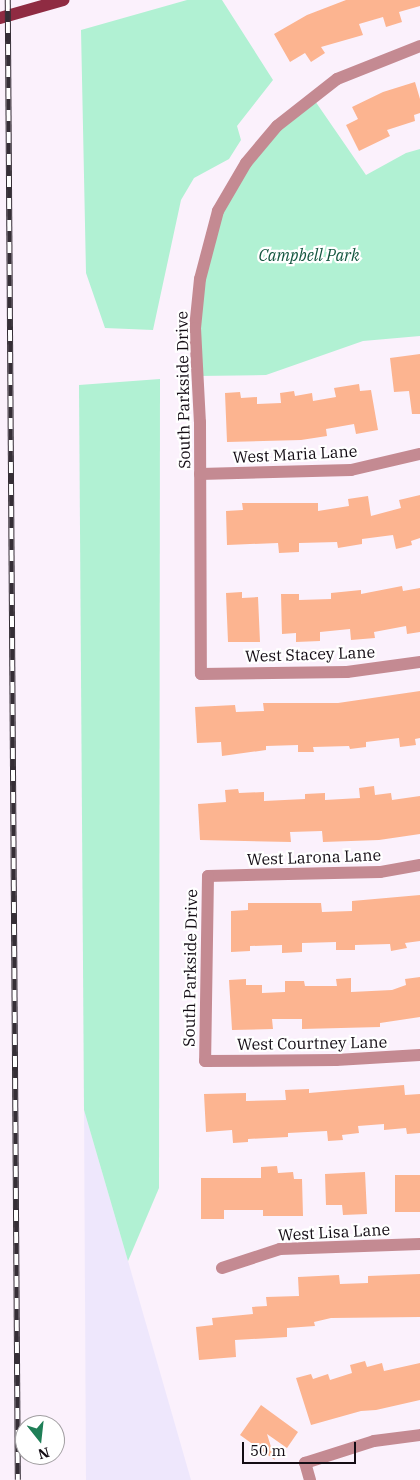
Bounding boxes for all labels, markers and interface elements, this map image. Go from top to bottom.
park label: Campbell Park [258,245,360,265]
street label: South Parkside Drive [172,311,194,469]
street label: West Maria Lane [232,441,358,467]
street label: West Stacey Lane [245,642,375,666]
street label: West Larona Lane [246,845,382,869]
street label: South Parkside Drive [179,889,201,1047]
street label: West Courtney Lane [237,1032,387,1054]
street label: West Lisa Lane [277,1219,391,1245]
north arrow [15,1415,65,1465]
scale bar [245,1432,359,1464]
text: 50 m [250,1441,286,1460]
text: N [36,1443,52,1464]

